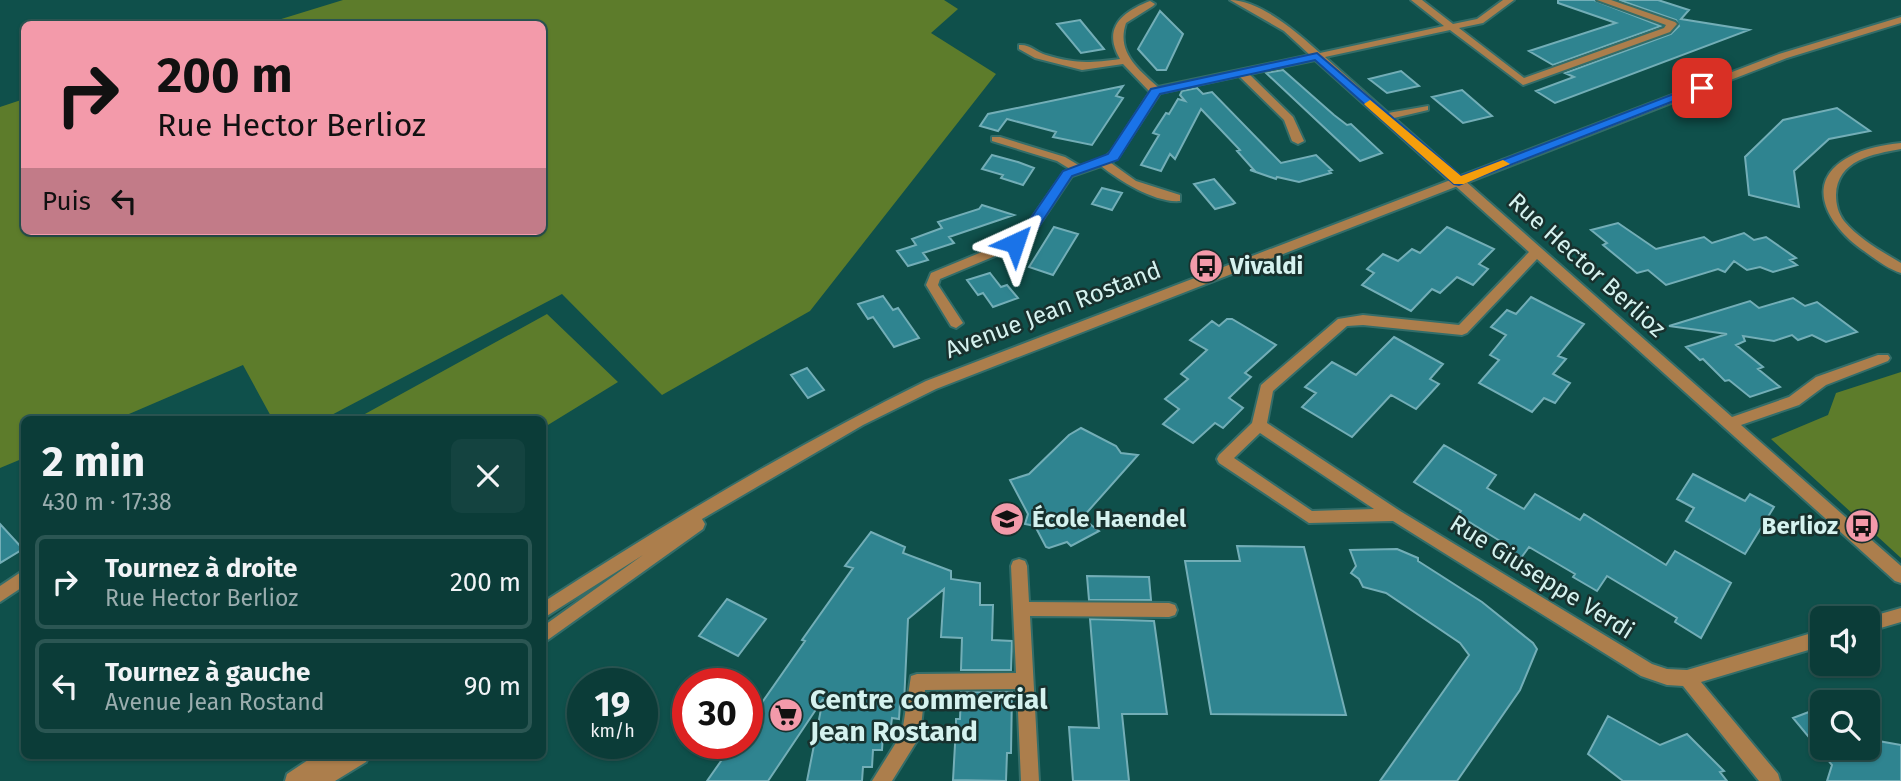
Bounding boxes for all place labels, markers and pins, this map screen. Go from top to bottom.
pin [1672,58,1732,118]
bus stop icon: Vivaldi [1187,247,1225,285]
place label: Vivaldi [1229,252,1303,280]
school or university icon: École Haendel [988,500,1026,538]
place label: École Haendel [1032,504,1187,533]
bus stop icon: Berlioz [1843,507,1881,545]
place label: Berlioz [1762,512,1838,540]
place label: Centre commercial Jean Rostand [809,683,1048,748]
supermarket icon: Centre commercial Jean Rostand [767,696,805,734]

